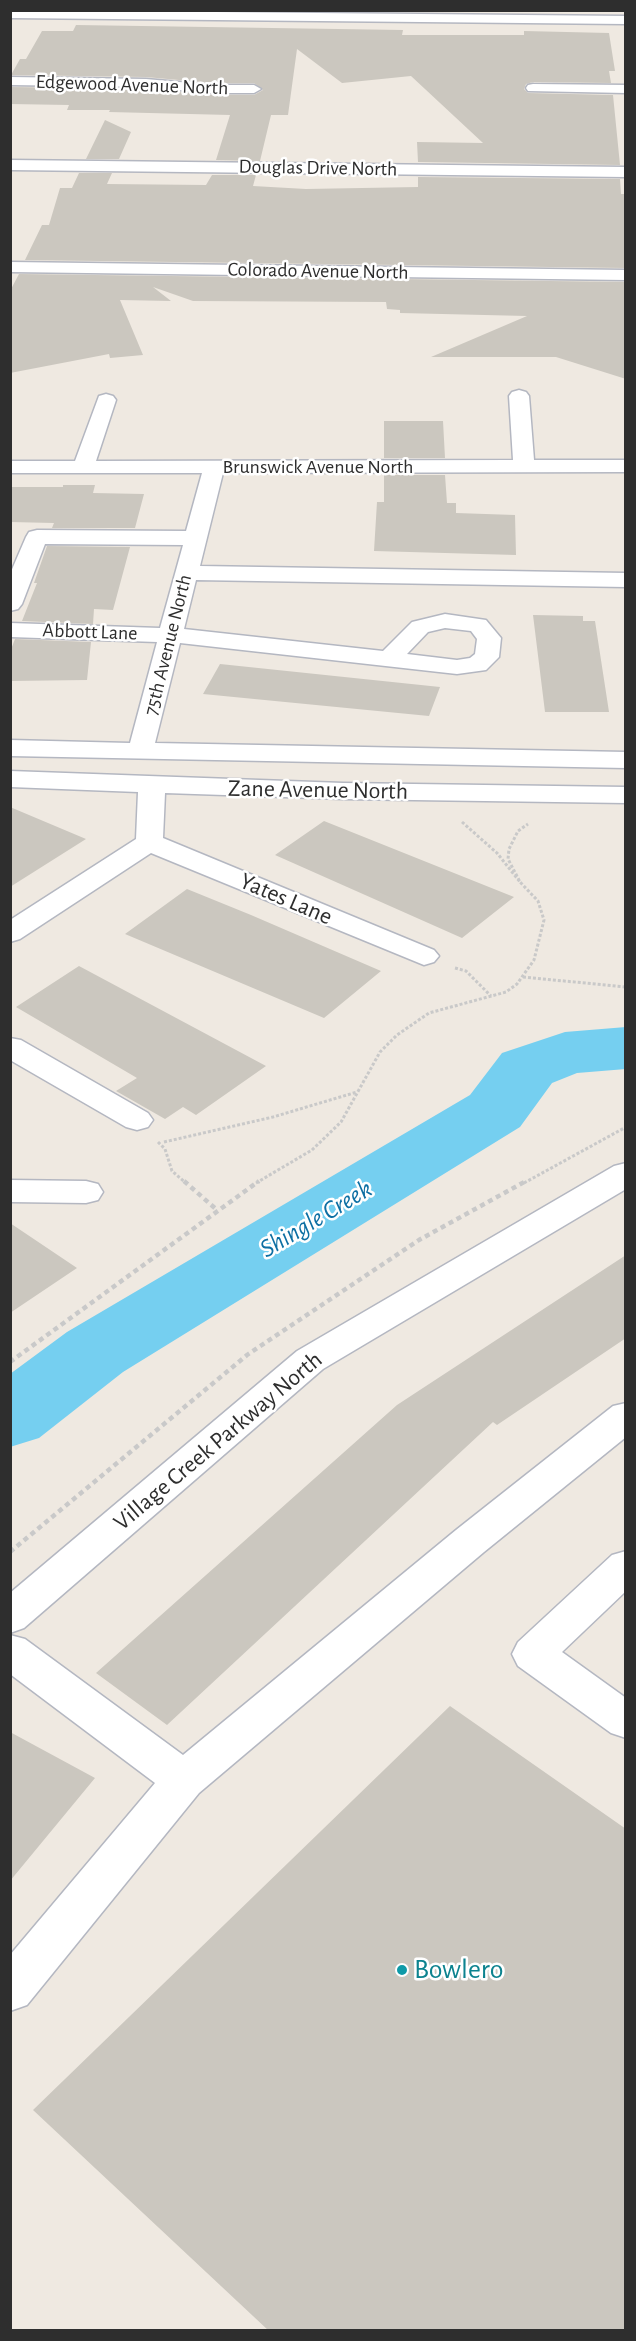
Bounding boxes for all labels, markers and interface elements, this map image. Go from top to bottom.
street label: Edgewood Avenue North [35,70,229,100]
street label: Douglas Drive North [239,155,397,181]
street label: Colorado Avenue North [227,257,409,285]
street label: Brunswick Avenue North [223,455,413,479]
street label: 75th Avenue North [139,572,197,718]
street label: Abbott Lane [42,618,138,646]
street label: Zane Avenue North [228,774,408,806]
street label: Yates Lane [235,867,337,931]
water label: Shingle Creek [254,1173,378,1265]
street label: Village Creek Parkway North [108,1345,328,1537]
place label: Bowlero [414,1953,504,1987]
marker: Bowlero [395,1963,409,1977]

